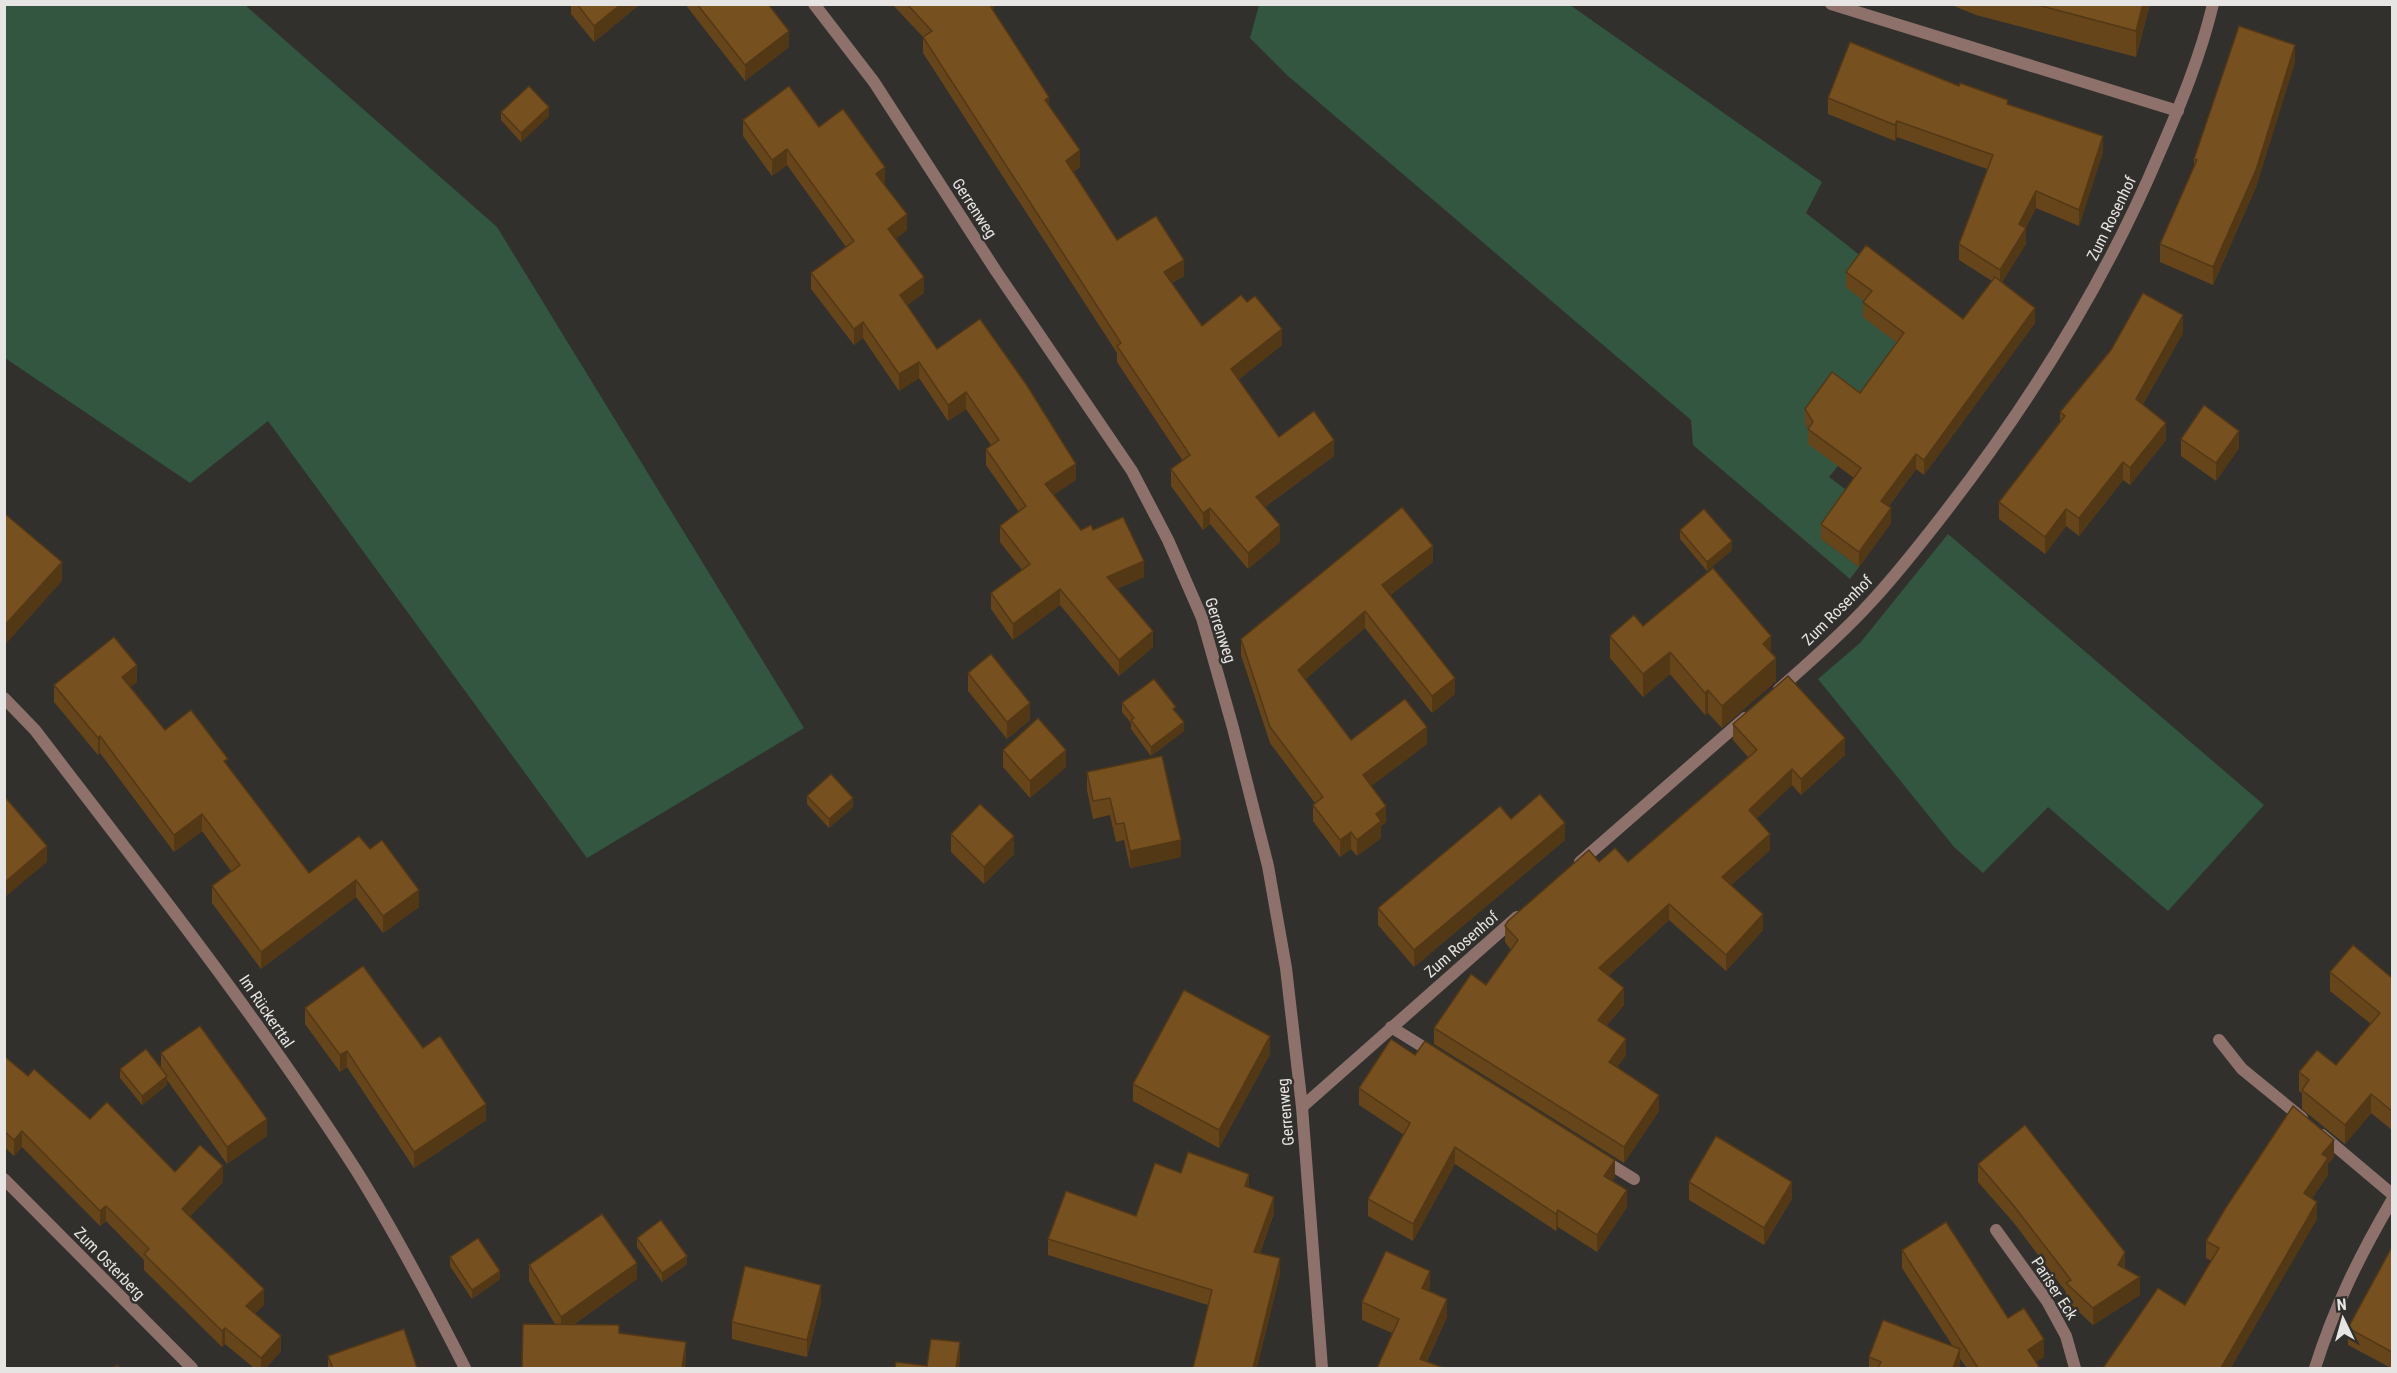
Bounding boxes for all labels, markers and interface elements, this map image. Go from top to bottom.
street label: Zum Rosenhof [2083,173,2140,264]
street label: Gerrenweg [948,175,1001,242]
street label: Zum Rosenhof [1798,571,1876,649]
street label: Gerrenweg [1201,595,1240,665]
street label: Zum Rosenhof [1421,907,1502,982]
street label: Im Rückerttal [235,971,298,1051]
street label: Gerrenweg [1273,1077,1298,1146]
street label: Zum Osterberg [70,1223,149,1304]
street label: Pariser Eck [2027,1253,2082,1324]
north arrow [2313,1289,2373,1349]
text: N [2336,1295,2347,1314]

